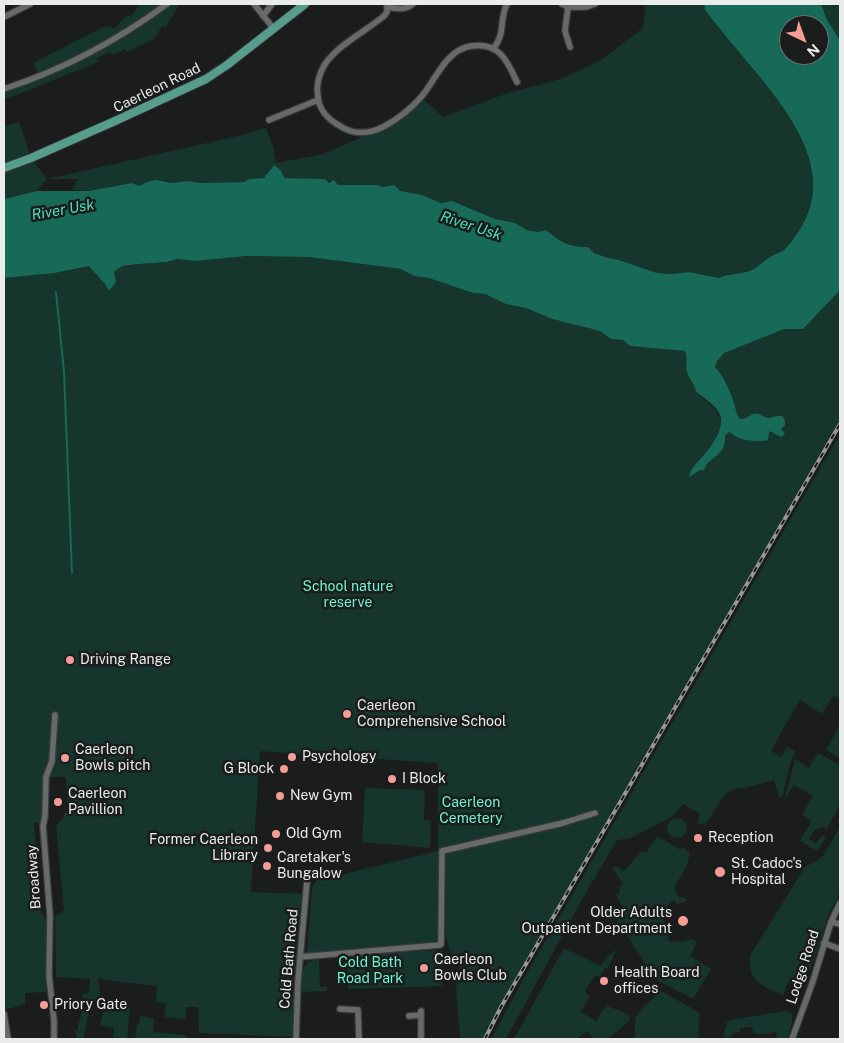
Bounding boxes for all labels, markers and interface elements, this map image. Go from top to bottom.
north arrow [779,15,829,65]
text: N [804,41,823,60]
street label: Caerleon Road [111,60,203,116]
water label: River Usk [30,196,96,224]
water label: River Usk [438,208,504,244]
park label: School nature reserve [303,579,393,612]
place label: Driving Range [80,652,171,668]
marker: Driving Range [64,654,76,666]
place label: Caerleon Comprehensive School [357,698,506,730]
marker: Caerleon Comprehensive School [341,708,353,720]
place label: Caerleon Bowls pitch [75,742,150,774]
place label: Psychology [302,749,377,765]
marker: Psychology [286,751,298,763]
marker: Caerleon Bowls pitch [59,752,71,764]
place label: G Block [224,761,274,777]
marker: G Block [278,763,290,775]
place label: I Block [402,771,446,787]
marker: I Block [386,773,398,785]
place label: Caerleon Pavillion [68,786,127,819]
place label: New Gym [290,788,352,804]
marker: New Gym [274,790,286,802]
park label: Caerleon Cemetery [439,795,503,828]
marker: Caerleon Pavillion [52,796,64,808]
place label: Old Gym [286,826,342,842]
marker: Old Gym [270,828,282,840]
place label: Reception [708,830,774,846]
place label: Former Caerleon Library [149,832,258,864]
marker: Reception [692,832,704,844]
marker: Former Caerleon Library [262,842,274,854]
street label: Broadway [23,844,45,910]
place label: Caretaker's Bungalow [277,850,351,882]
place label: St. Cadoc's Hospital [731,856,802,889]
marker: Caretaker's Bungalow [261,860,273,872]
marker: St. Cadoc's Hospital [713,865,727,879]
place label: Older Adults Outpatient Department [521,905,672,938]
street label: Cold Bath Road [276,908,302,1010]
marker: Older Adults Outpatient Department [676,914,690,928]
street label: Lodge Road [783,928,823,1006]
place label: Caerleon Bowls Club [434,952,507,984]
park label: Cold Bath Road Park [337,955,403,988]
marker: Caerleon Bowls Club [418,962,430,974]
place label: Health Board offices [614,965,700,998]
marker: Health Board offices [598,975,610,987]
place label: Priory Gate [54,997,127,1013]
marker: Priory Gate [38,999,50,1011]

